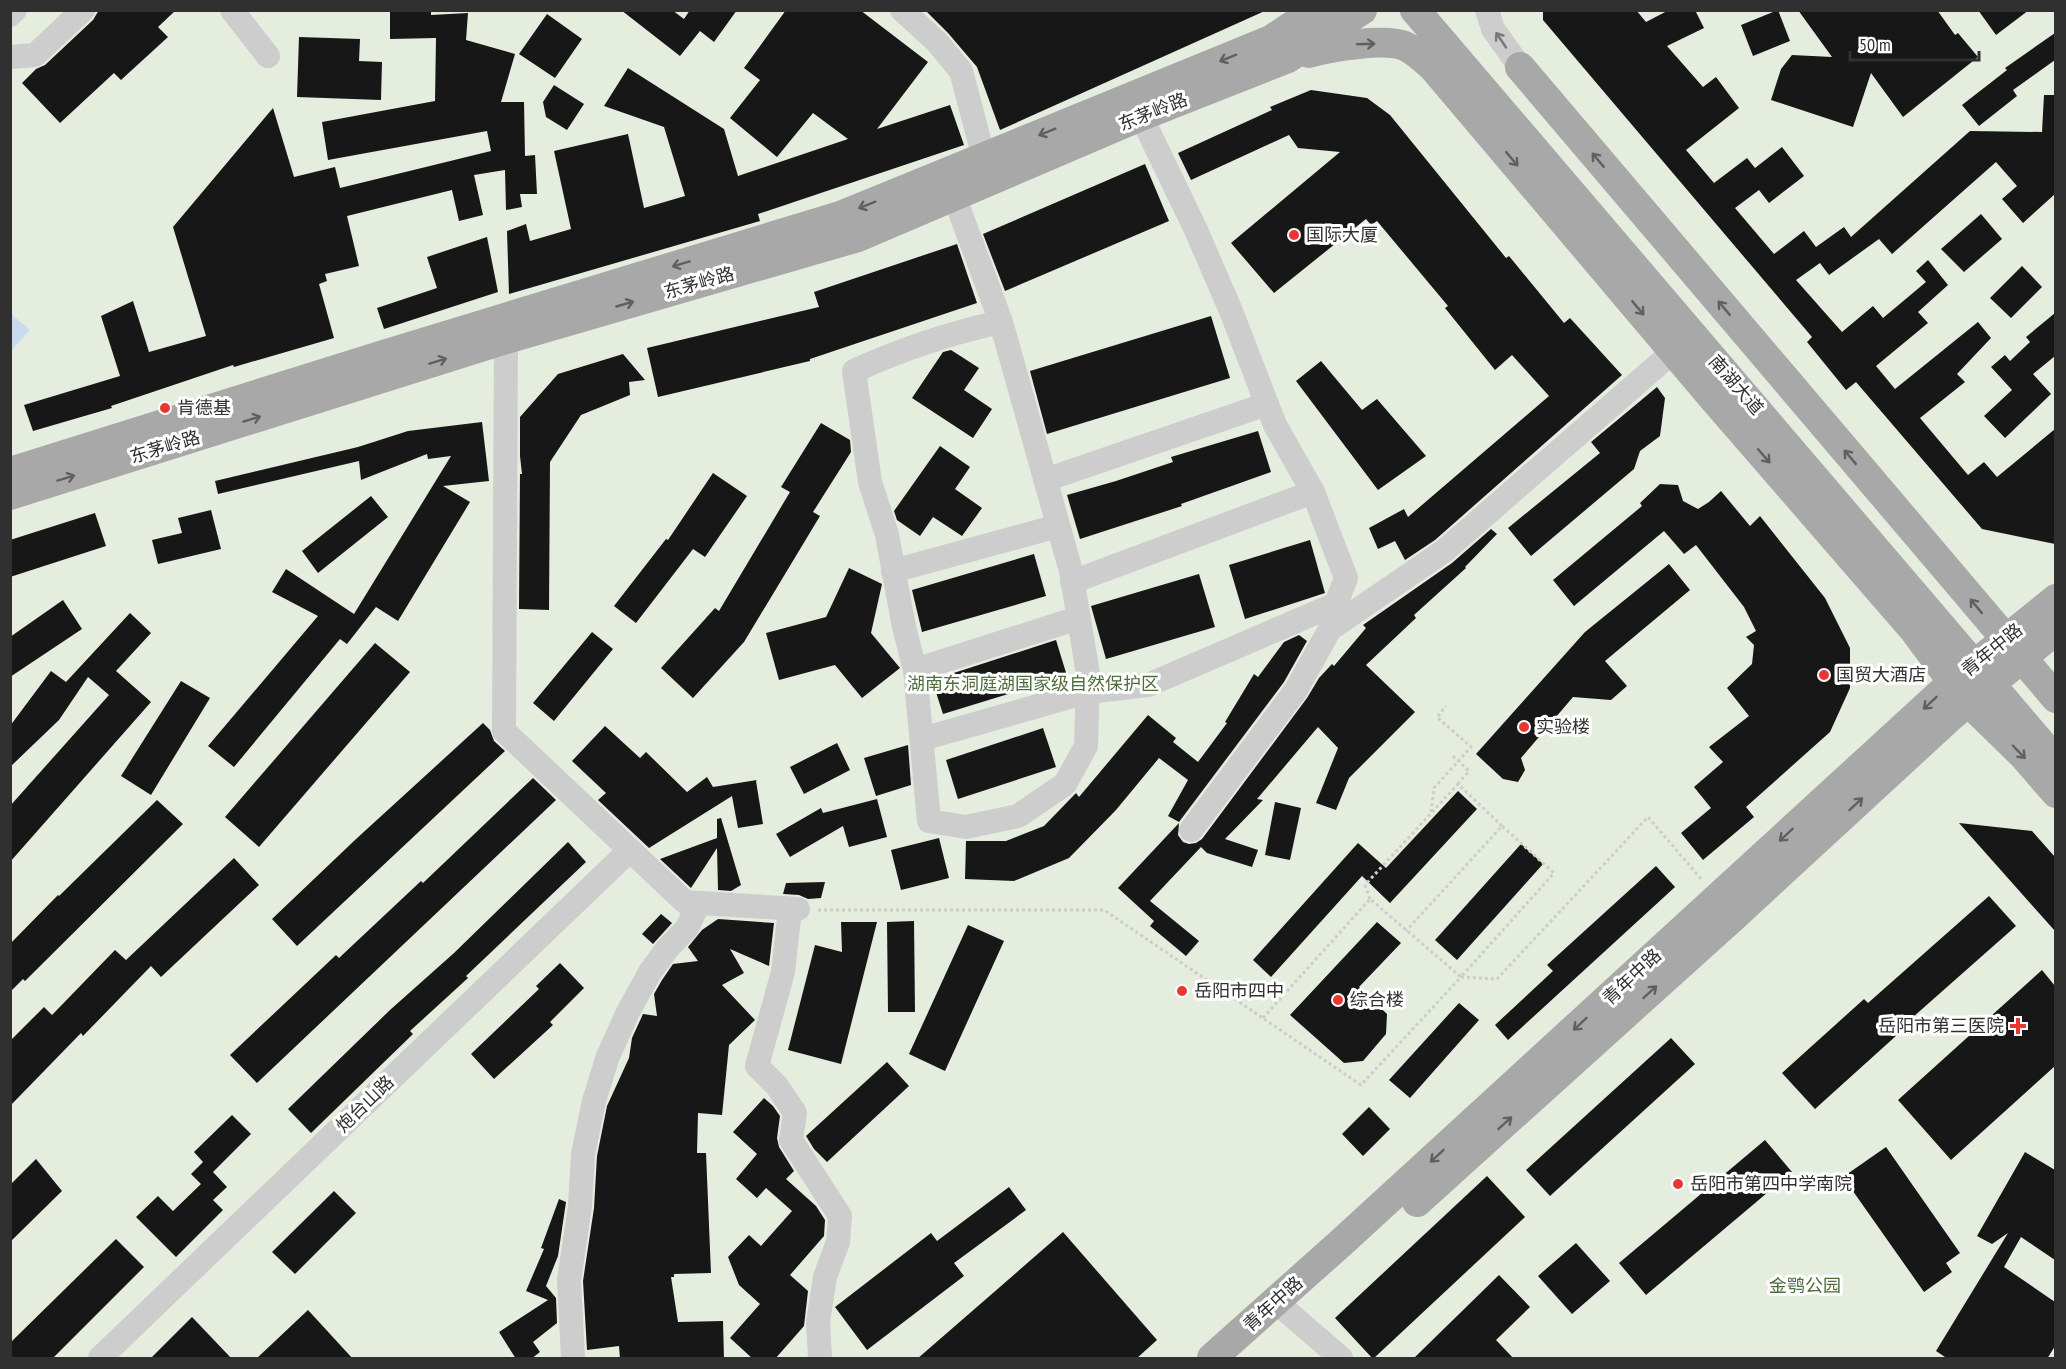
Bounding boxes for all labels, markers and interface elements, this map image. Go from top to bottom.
scale bar [1850,24,1979,62]
one-way arrow [1495,32,1507,49]
text: 50 m [1859,33,1891,56]
one-way arrow [1356,38,1376,50]
one-way arrow [1219,53,1237,64]
street label: 东茅岭路 [1115,87,1190,136]
one-way arrow [1039,127,1057,138]
one-way arrow [1505,151,1518,167]
one-way arrow [1591,153,1605,168]
one-way arrow [858,200,876,211]
place label: 国际大厦 [1306,223,1378,246]
marker: 国际大厦 [1287,228,1301,242]
one-way arrow [672,260,691,271]
street label: 东茅岭路 [661,262,737,303]
one-way arrow [615,298,634,310]
one-way arrow [1631,300,1644,316]
one-way arrow [1717,301,1731,316]
street label: 南湖大道 [1704,350,1769,419]
one-way arrow [428,354,447,365]
place label: 肯德基 [177,396,231,419]
marker: 肯德基 [158,401,172,415]
one-way arrow [242,413,261,424]
street label: 东茅岭路 [127,425,203,468]
one-way arrow [1757,448,1771,463]
one-way arrow [1844,449,1857,465]
one-way arrow [56,472,75,483]
one-way arrow [1970,598,1983,614]
street label: 青年中路 [1956,618,2027,681]
place label: 国贸大酒店 [1836,663,1926,686]
marker: 国贸大酒店 [1817,668,1831,682]
park label: 湖南东洞庭湖国家级自然保护区 [907,672,1159,695]
one-way arrow [1922,696,1937,710]
place label: 实验楼 [1536,715,1590,738]
marker: 实验楼 [1517,720,1531,734]
one-way arrow [2012,744,2026,759]
one-way arrow [1848,797,1863,811]
one-way arrow [1779,828,1794,842]
street label: 青年中路 [1597,944,1666,1010]
place label: 岳阳市四中 [1194,979,1284,1002]
marker: 岳阳市四中 [1175,984,1189,998]
one-way arrow [1642,985,1657,999]
place label: 综合楼 [1350,988,1404,1011]
marker: 综合楼 [1331,993,1345,1007]
place label: 岳阳市第三医院 [1878,1014,2004,1037]
one-way arrow [1573,1017,1588,1031]
marker: 岳阳市第三医院 [2009,1017,2027,1035]
street label: 炮台山路 [331,1070,399,1137]
one-way arrow [1497,1116,1512,1130]
one-way arrow [1430,1148,1445,1162]
place label: 岳阳市第四中学南院 [1690,1172,1852,1195]
marker: 岳阳市第四中学南院 [1671,1177,1685,1191]
street label: 青年中路 [1238,1271,1307,1336]
park label: 金鹗公园 [1769,1274,1841,1297]

